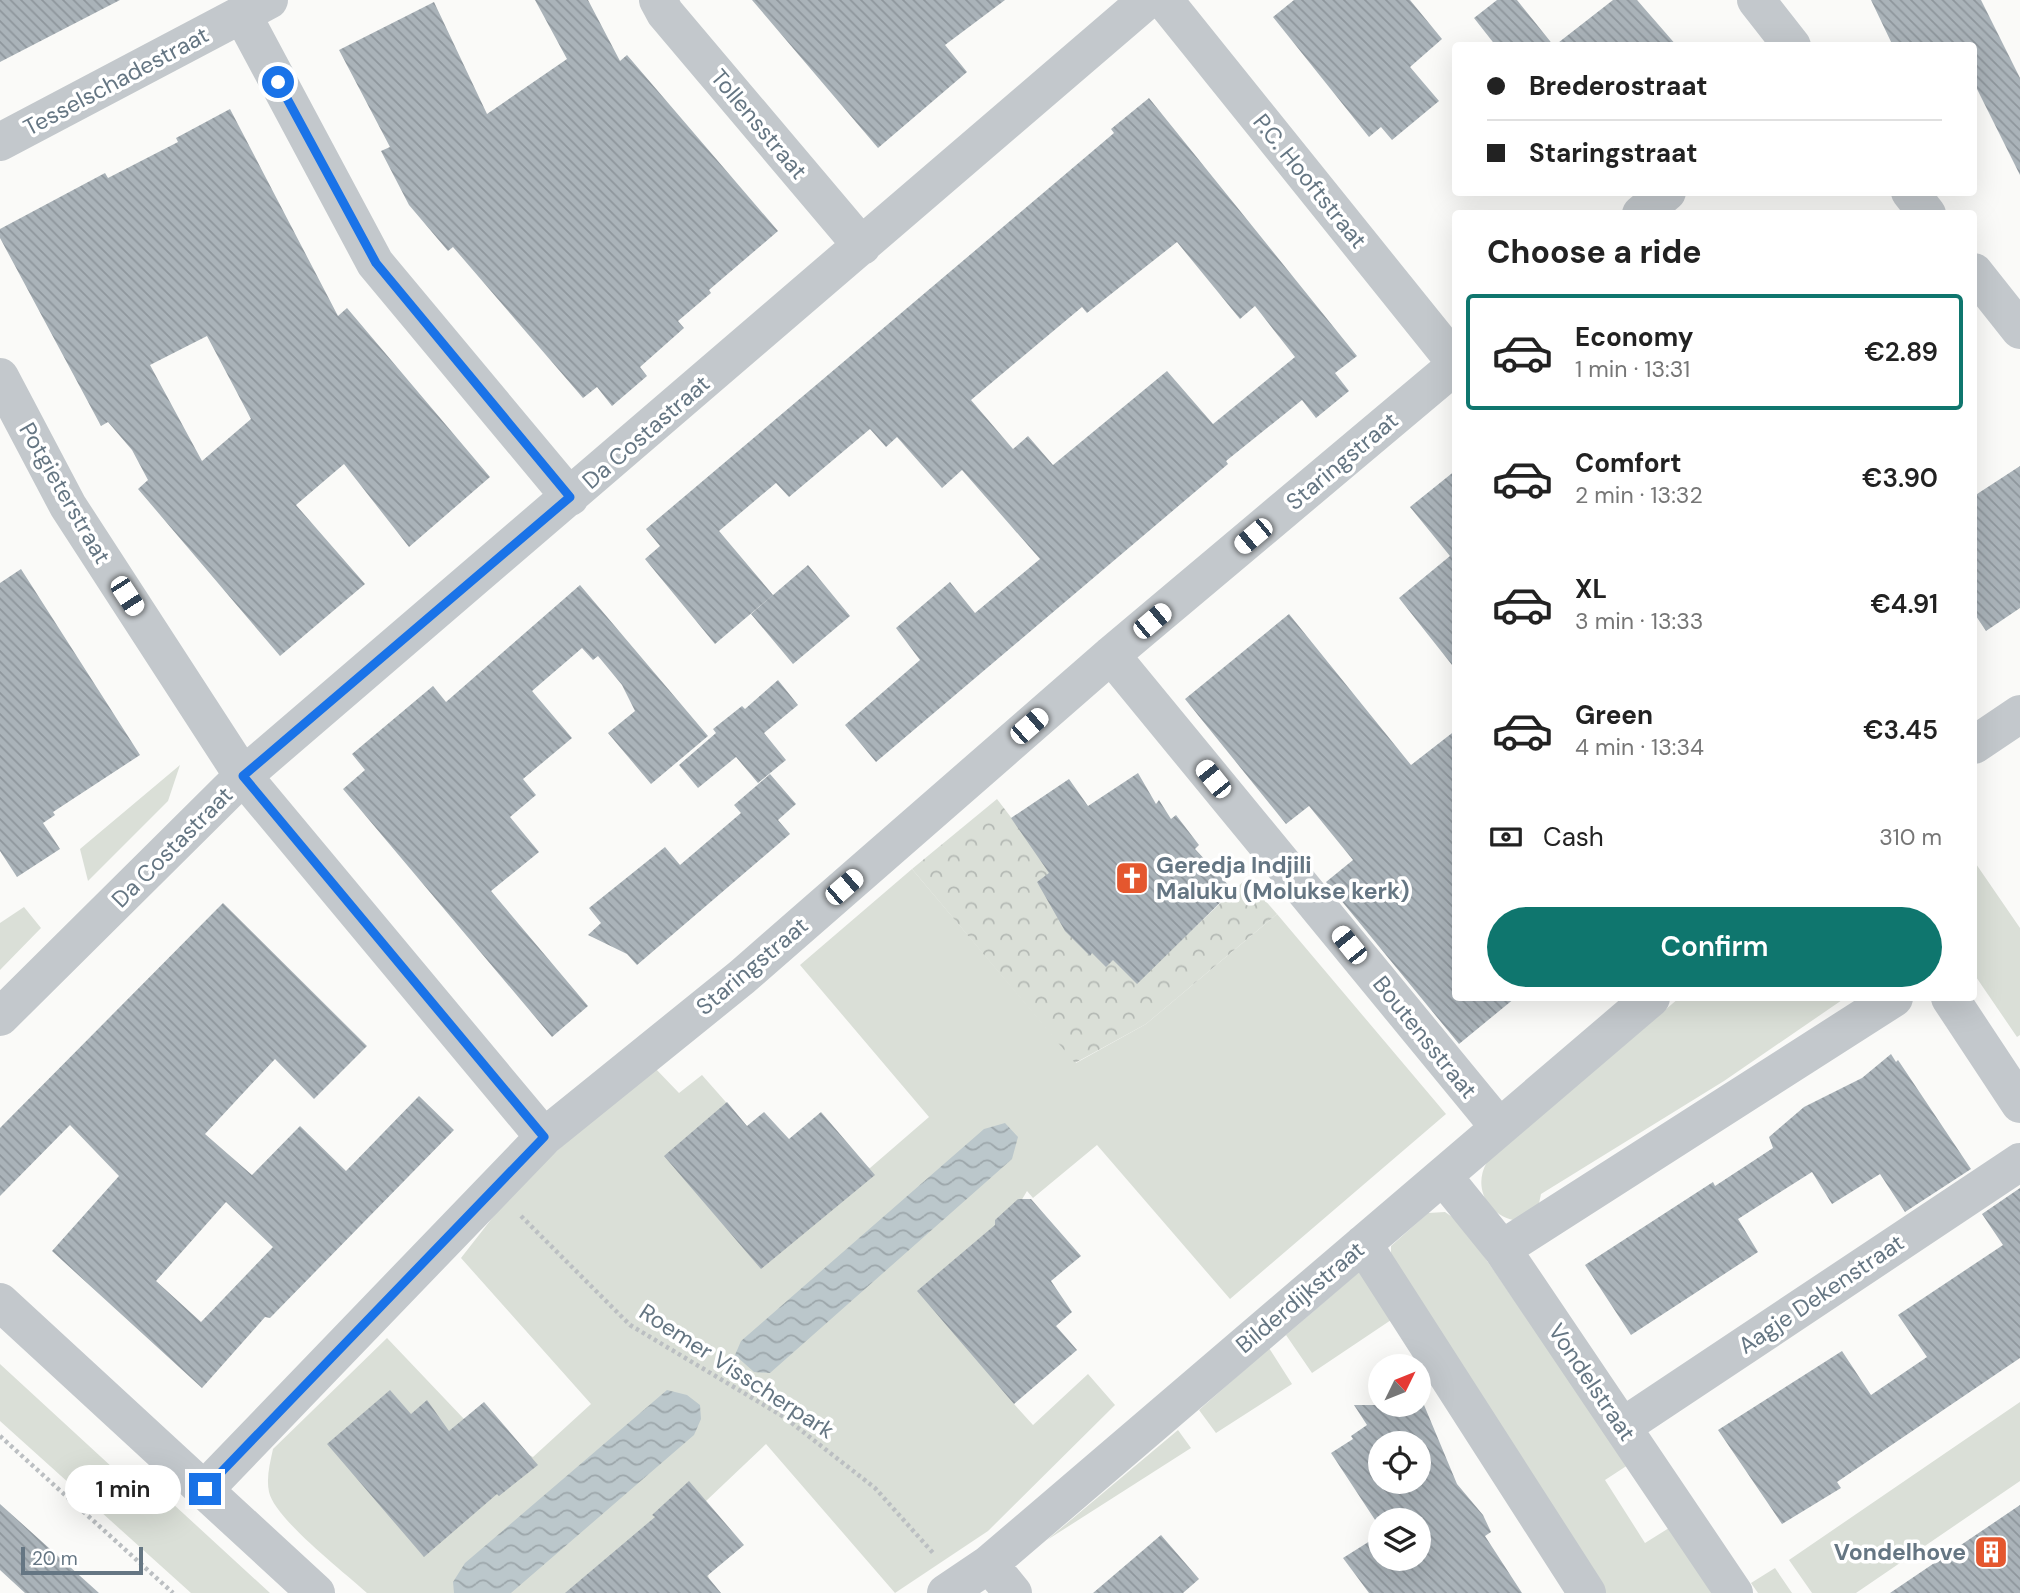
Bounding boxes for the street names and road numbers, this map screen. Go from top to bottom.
street label: Tesselschadestraat [18,20,214,142]
street label: Tollensstraat [704,63,814,185]
street label: P.C. Hooftstraat [1246,108,1374,254]
street label: Da Costastraat [576,368,716,496]
street label: Staringstraat [1280,405,1404,517]
street label: Potgieterstraat [12,417,118,569]
street label: Da Costastraat [105,780,239,914]
street label: Staringstraat [690,910,814,1022]
street label: Boutensstraat [1366,969,1484,1105]
street label: Aagje Dekenstraat [1732,1227,1910,1361]
street label: Bilderdijkstraat [1230,1234,1370,1360]
street label: Roemer Visscherpark [634,1297,841,1446]
street label: Vondelstraat [1542,1317,1642,1447]

